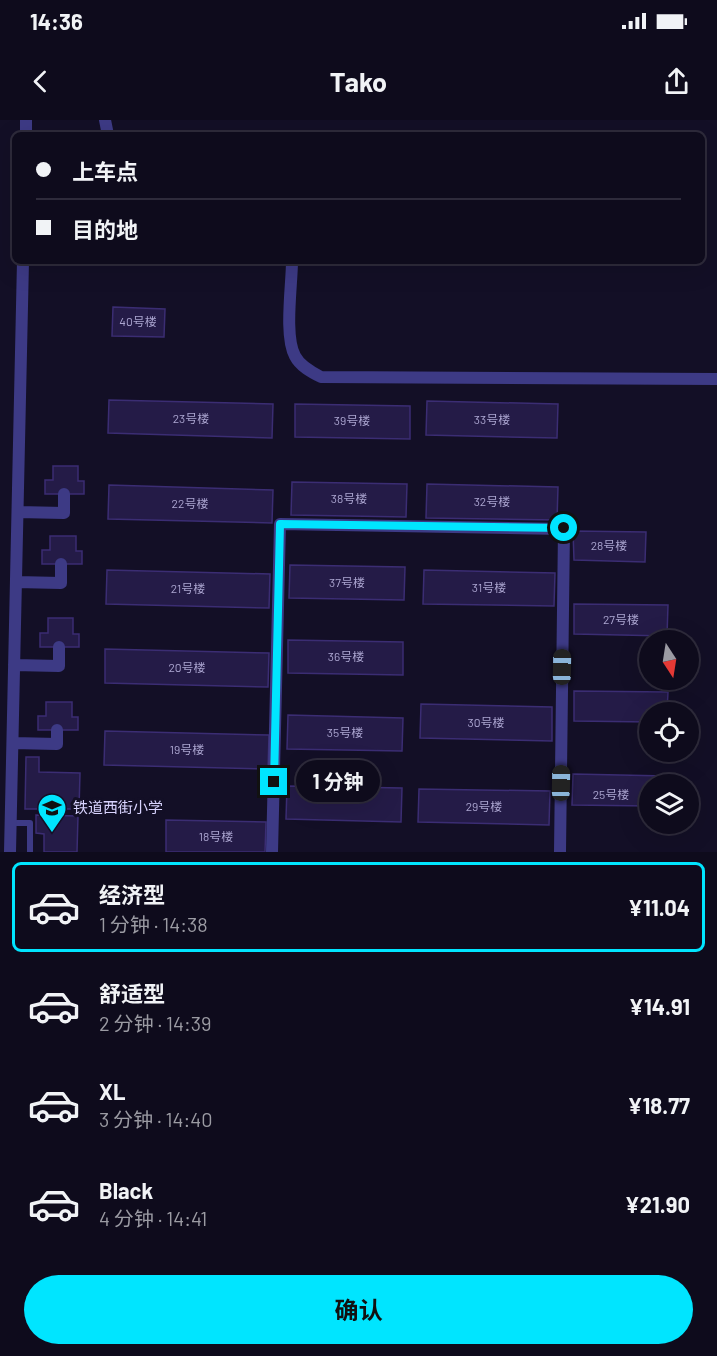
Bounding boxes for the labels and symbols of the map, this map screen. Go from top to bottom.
house number: 40号楼 [119,314,157,328]
house number: 23号楼 [173,411,209,425]
house number: 33号楼 [474,412,510,426]
house number: 39号楼 [334,413,370,427]
house number: 38号楼 [331,491,367,505]
house number: 32号楼 [474,494,510,508]
house number: 22号楼 [172,496,208,510]
route start [550,514,577,541]
house number: 28号楼 [591,538,627,552]
house number: 37号楼 [329,575,365,589]
house number: 31号楼 [472,580,506,594]
house number: 21号楼 [171,581,205,595]
house number: 27号楼 [603,612,639,626]
north arrow [639,630,699,690]
house number: 36号楼 [328,649,364,663]
car [553,649,571,685]
house number: 20号楼 [168,660,206,674]
house number: 30号楼 [468,715,504,729]
house number: 35号楼 [327,725,363,739]
house number: 19号楼 [170,742,204,756]
callout: 1 分钟 [295,761,379,803]
car [552,765,570,801]
route end [260,768,287,795]
house number: 25号楼 [593,787,629,801]
school or university icon: 铁道西街小学 [36,792,68,834]
place label: 铁道西街小学 [73,798,163,816]
house number: 29号楼 [466,799,502,813]
house number: 18号楼 [199,829,233,843]

